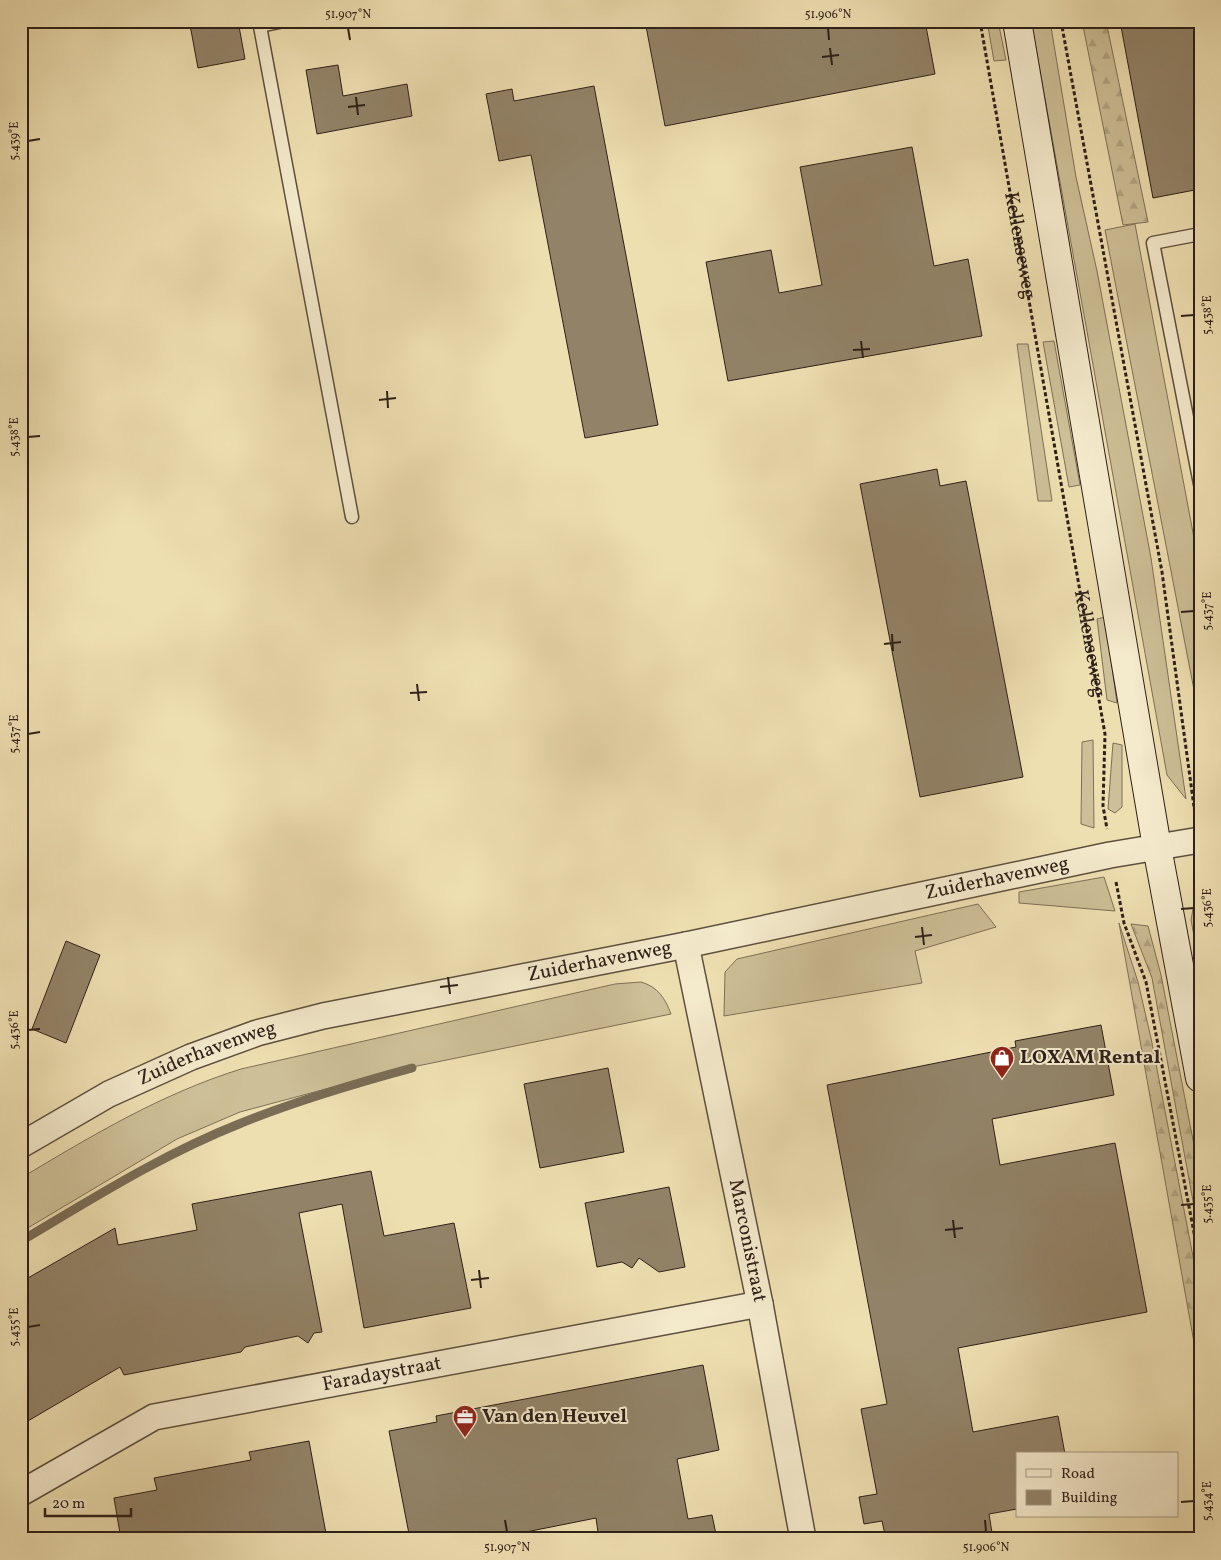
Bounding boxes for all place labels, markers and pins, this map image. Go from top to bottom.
place label: LOXAM Rental [1020,1044,1161,1072]
shop icon: LOXAM Rental [989,1045,1015,1079]
place label: Van den Heuvel [482,1403,627,1431]
office icon: Van den Heuvel [452,1404,478,1438]

